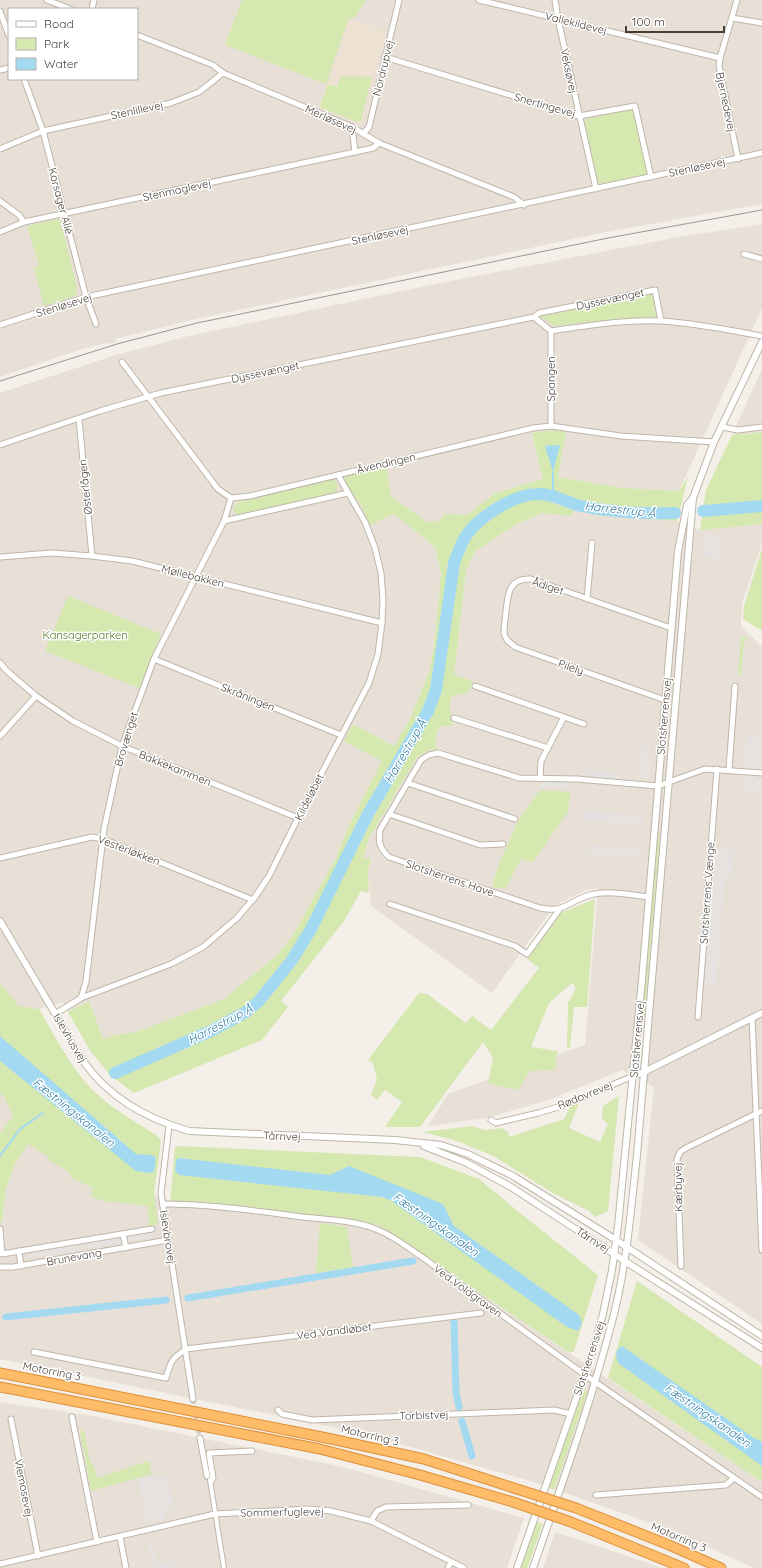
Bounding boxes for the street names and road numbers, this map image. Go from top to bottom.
street label: Vallekildevej [544,9,608,37]
street label: Nordrupvej [369,38,397,98]
street label: Veksøvej [557,47,581,95]
street label: Bjernedevej [713,71,739,133]
street label: Snertingevej [513,90,577,120]
street label: Stenlillevej [109,98,165,122]
street label: Merløsevej [303,101,359,137]
street label: Stenløsevej [667,154,727,180]
street label: Korsager Allé [45,166,77,236]
street label: Stenmaglevej [142,176,212,204]
street label: Stenløsevej [350,222,410,248]
street label: Dyssevænget [575,285,646,313]
street label: Stenløsevej [34,290,94,320]
street label: Spangen [544,356,558,402]
street label: Dyssevænget [230,358,301,386]
street label: Åvendingen [355,449,417,477]
street label: Østerlågen [75,459,95,515]
street label: Møllebakken [160,561,226,591]
street label: Ådiget [530,574,566,598]
street label: Pilely [556,656,586,678]
street label: Slotsherrensvej [654,677,674,755]
street label: Skråningen [219,680,277,714]
street label: Brovænget [111,710,141,768]
street label: Bakkekammen [137,747,213,789]
street label: Kildeløbet [291,771,327,823]
street label: Vesterløkken [96,832,162,868]
street label: Slotsherrens Vænge [696,842,718,944]
street label: Slotsherrens Have [404,856,496,900]
street label: Slotsherrensvej [627,1000,647,1078]
street label: Islevhusvej [50,1011,90,1065]
street label: Rødovrevej [555,1078,615,1112]
street label: Tårnvej [263,1128,301,1144]
street label: Kærbyvej [671,1162,685,1212]
street label: Islevbrovej [157,1209,179,1265]
street label: Tårnvej [573,1224,613,1256]
street label: Brunevang [45,1245,103,1269]
street label: Ved Voldgraven [431,1261,505,1321]
street label: Ved Vandløbet [296,1319,373,1343]
street label: Slotsherrensvej [570,1319,608,1397]
street label: Motorring 3 [22,1359,82,1384]
street label: Torbistvej [399,1407,449,1423]
street label: Motorring 3 [340,1422,400,1448]
street label: Viemosevej [12,1458,36,1518]
street label: Sommerfuglevej [240,1504,324,1520]
street label: Motorring 3 [649,1519,709,1555]

